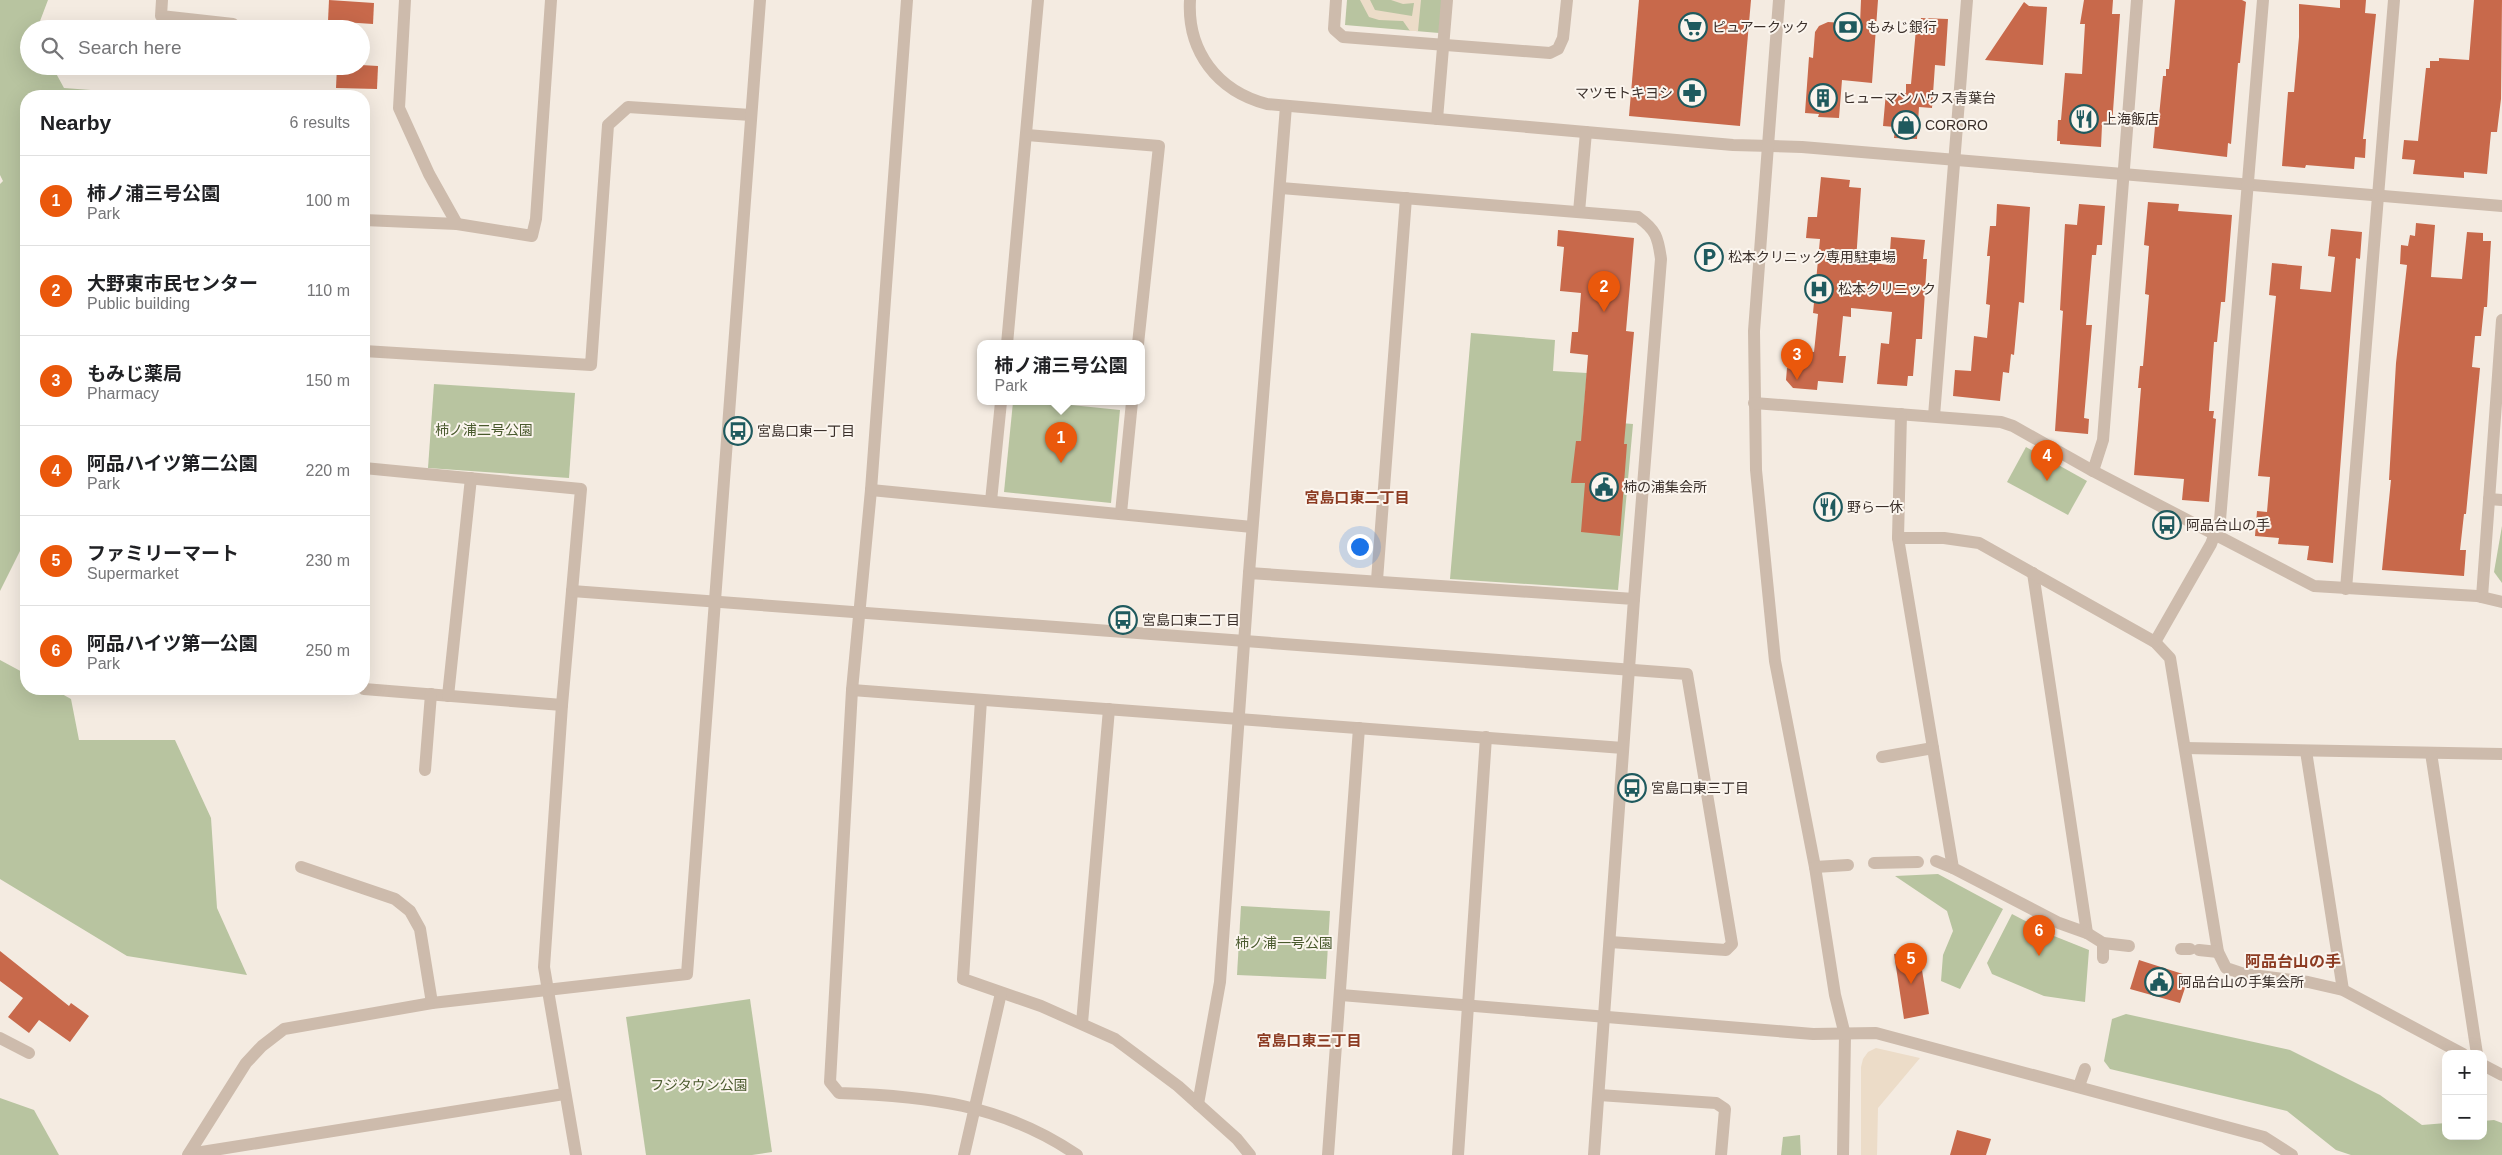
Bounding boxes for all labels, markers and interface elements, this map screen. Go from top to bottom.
supermarket icon: ピュアークック [1678,12,1708,42]
bank icon: もみじ銀行 [1833,12,1863,42]
place label: ピュアークック [1712,19,1809,35]
place label: もみじ銀行 [1867,19,1937,35]
search box [20,20,370,75]
icon: search [38,34,66,62]
text: Search here [78,37,182,58]
pharmacy icon: マツモトキヨシ [1677,78,1707,108]
building icon: ヒューマンハウス青葉台 [1808,83,1838,113]
place label: マツモトキヨシ [1575,85,1673,101]
place label: ヒューマンハウス青葉台 [1842,90,1996,106]
restaurant icon: 上海飯店 [2069,104,2099,134]
shop icon: CORORO [1891,110,1921,140]
text: Nearby [40,111,111,134]
place label: 上海飯店 [2103,111,2159,127]
text: 6 results [290,114,350,131]
place label: CORORO [1925,117,1988,133]
text: 柿ノ浦三号公園 [87,183,220,204]
text: 1 [52,192,60,209]
text: 100 m [306,192,350,209]
text: Park [87,205,120,222]
parking icon: 松本クリニック専用駐車場 [1694,242,1724,272]
place label: 松本クリニック専用駐車場 [1728,249,1896,265]
pin: 2 [1588,271,1620,312]
text: 大野東市民センター [87,273,258,294]
hospital icon: 松本クリニック [1804,274,1834,304]
place label: 松本クリニック [1838,281,1936,297]
text: 2 [52,282,60,299]
text: 110 m [307,282,350,299]
text: Public building [87,295,190,312]
pin: 3 [1781,339,1813,380]
popup [977,340,1145,405]
text: 柿ノ浦三号公園 [994,355,1128,376]
text: もみじ薬局 [87,363,182,384]
text: 3 [52,372,60,389]
text: 150 m [306,372,350,389]
text: Park [994,377,1027,394]
text: Pharmacy [87,385,159,402]
bus stop icon: 宮島口東一丁目 [723,416,753,446]
park label: 柿ノ浦二号公園 [435,422,533,438]
pin: 1 [1045,422,1077,463]
place label: 宮島口東一丁目 [757,423,855,439]
pin: 4 [2031,440,2063,481]
text: 阿品ハイツ第二公園 [87,453,258,474]
text: 4 [52,462,60,479]
text: 220 m [306,462,350,479]
public building icon: 柿の浦集会所 [1589,472,1619,502]
text: Park [87,475,120,492]
place label: 柿の浦集会所 [1623,479,1707,495]
district label: 宮島口東二丁目 [1304,489,1410,506]
restaurant icon: 野ら一休 [1813,492,1843,522]
place label: 野ら一休 [1847,499,1903,515]
bus stop icon: 阿品台山の手 [2152,510,2182,540]
place label: 阿品台山の手 [2186,517,2270,533]
your location [1347,534,1373,560]
text: ファミリーマート [87,543,239,564]
text: 5 [52,552,60,569]
text: 230 m [306,552,350,569]
text: Supermarket [87,565,179,582]
bus stop icon: 宮島口東二丁目 [1108,605,1138,635]
place label: 宮島口東二丁目 [1142,612,1240,628]
text: 阿品ハイツ第一公園 [87,633,258,654]
text: 6 [52,642,60,659]
text: 250 m [306,642,350,659]
text: Park [87,655,120,672]
bus stop icon: 宮島口東三丁目 [1617,773,1647,803]
place label: 宮島口東三丁目 [1651,780,1749,796]
pin: 6 [2023,915,2055,956]
park label: 柿ノ浦一号公園 [1235,935,1333,951]
pin: 5 [1895,943,1927,984]
district label: 阿品台山の手 [2245,953,2341,970]
public building icon: 阿品台山の手集会所 [2144,967,2174,997]
place label: 阿品台山の手集会所 [2178,974,2304,990]
district label: 宮島口東三丁目 [1256,1032,1362,1049]
map controls [2442,1050,2487,1140]
button: + [2442,1050,2487,1095]
park label: フジタウン公園 [650,1077,748,1093]
button: − [2442,1095,2487,1140]

